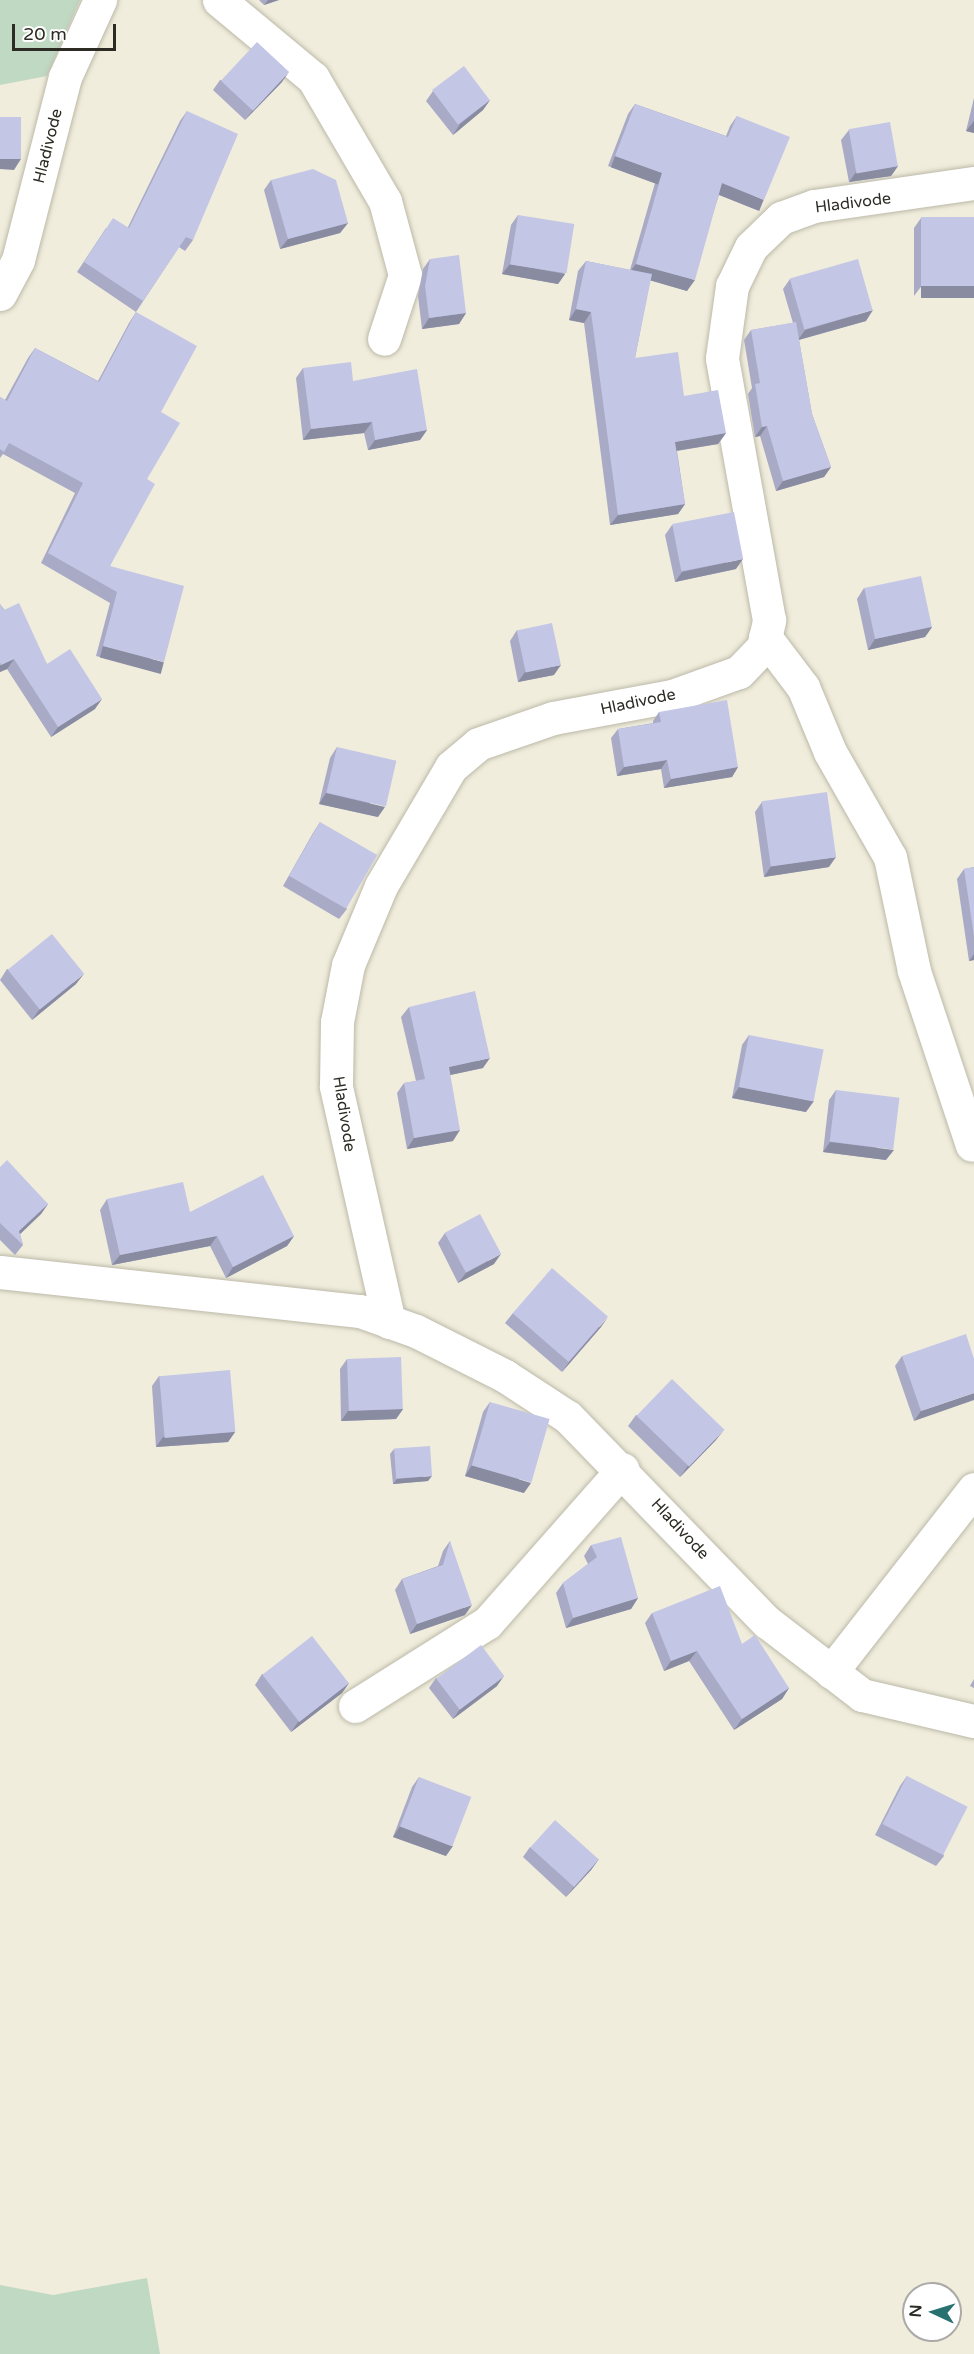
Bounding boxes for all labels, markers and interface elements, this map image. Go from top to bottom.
scale bar [15,12,118,50]
text: 20 m [23,23,67,45]
street label: Hladivode [29,107,67,185]
street label: Hladivode [814,189,892,217]
street label: Hladivode [599,685,677,719]
street label: Hladivode [329,1075,359,1153]
street label: Hladivode [647,1495,713,1563]
north arrow [902,2282,962,2342]
text: N [906,2304,926,2318]

